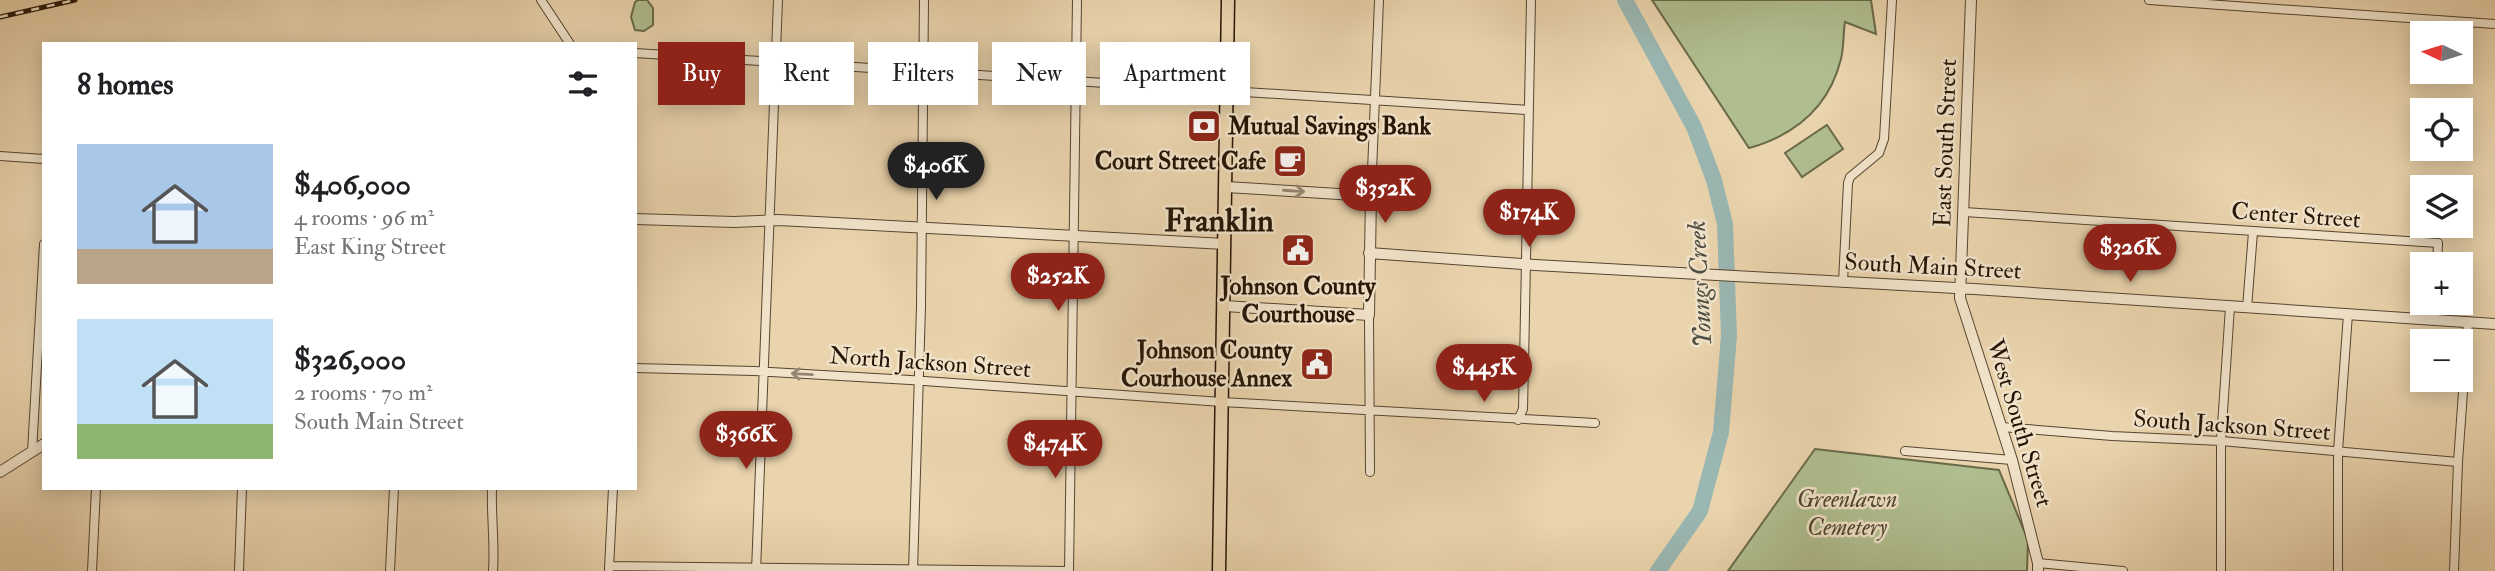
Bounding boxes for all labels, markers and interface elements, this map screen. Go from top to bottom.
north arrow [2410,21,2473,84]
map controls [2410,21,2473,392]
chip: Buy [658,42,745,105]
chip: Rent [759,42,854,105]
chip: Filters [868,42,978,105]
chip: New [992,42,1086,105]
chip: Apartment [1100,42,1250,105]
street label: East South Street [1927,58,1964,228]
icon: filters [564,65,602,103]
text: 8 homes [77,66,174,103]
button: locate [2410,98,2473,161]
bank icon: Mutual Savings Bank [1185,107,1223,145]
place label: Mutual Savings Bank [1227,111,1431,142]
pin: $406K [887,142,985,202]
cafe icon: Court Street Cafe [1271,142,1309,180]
place label: Court Street Cafe [1095,146,1266,177]
text: $406K [904,150,968,179]
text: $406,000 [294,166,411,203]
pin: $352K [1336,166,1434,225]
icon: home [133,172,217,256]
text: $352K [1355,173,1415,202]
button: layers [2410,175,2473,238]
one-way arrow [1282,185,1305,198]
pin: $174K [1480,190,1578,249]
street label: Center Street [2230,196,2362,235]
text: $174K [1499,197,1559,226]
district label: Franklin [1164,201,1274,241]
text: 4 rooms · 96 m² [294,203,434,232]
water label: Youngs Creek [1681,220,1719,348]
pin: $326K [2081,224,2179,284]
public building icon: Johnson County Courthouse [1279,231,1317,269]
text: East King Street [294,232,446,261]
text: $326K [2099,232,2161,261]
street label: South Main Street [1844,246,2023,287]
button: + [2410,252,2473,315]
pin: $252K [1009,254,1107,313]
text: $252K [1027,261,1089,290]
place label: Johnson County Courthouse [1220,271,1377,330]
button: − [2410,329,2473,392]
place label: Johnson County Courhouse Annex [1121,335,1293,394]
street label: West South Street [1979,335,2060,511]
street label: North Jackson Street [828,340,1032,385]
text: $326,000 [294,341,406,378]
pin: $445K [1435,344,1533,404]
public building icon: Johnson County Courhouse Annex [1298,345,1336,383]
icon: home [133,347,217,431]
text: $445K [1452,352,1516,381]
one-way arrow [791,367,814,380]
text: 2 rooms · 70 m² [294,378,433,407]
street label: South Jackson Street [2132,403,2332,448]
text: South Main Street [294,407,464,436]
pin: $366K [697,412,795,471]
text: $366K [715,419,777,448]
pin: $474K [1006,420,1104,480]
text: $474K [1023,428,1087,457]
park label: Greenlawn Cemetery [1797,484,1897,543]

